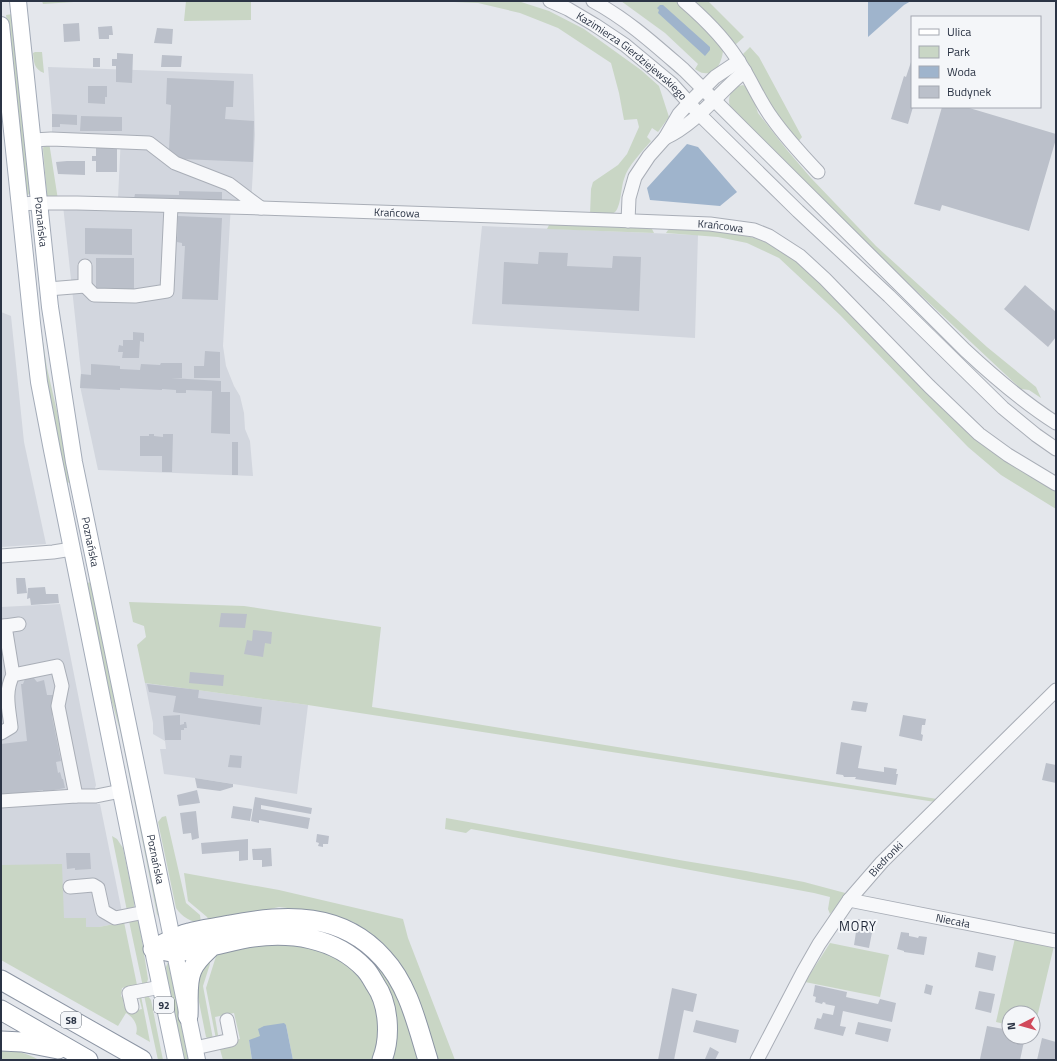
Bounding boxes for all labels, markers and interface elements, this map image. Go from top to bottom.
street label: Kazimierza Gierdziejewskiego [573,8,691,104]
legend [911,16,1041,108]
text: Ulica [947,22,971,41]
text: Park [947,42,970,61]
text: Woda [947,62,976,81]
text: Budynek [947,82,991,101]
street label: Poznańska [31,196,52,248]
street label: Krańcowa [374,204,420,221]
street label: Krańcowa [697,216,745,237]
street label: Poznańska [77,515,103,569]
street label: Poznańska [143,833,169,886]
street label: Biedronki [865,838,907,880]
street label: Niecała [934,909,972,932]
district label: MORY [839,916,877,936]
road number: 92 [154,997,174,1013]
north arrow [1001,1005,1041,1045]
road number: S8 [61,1012,81,1028]
text: N [1003,1021,1019,1031]

